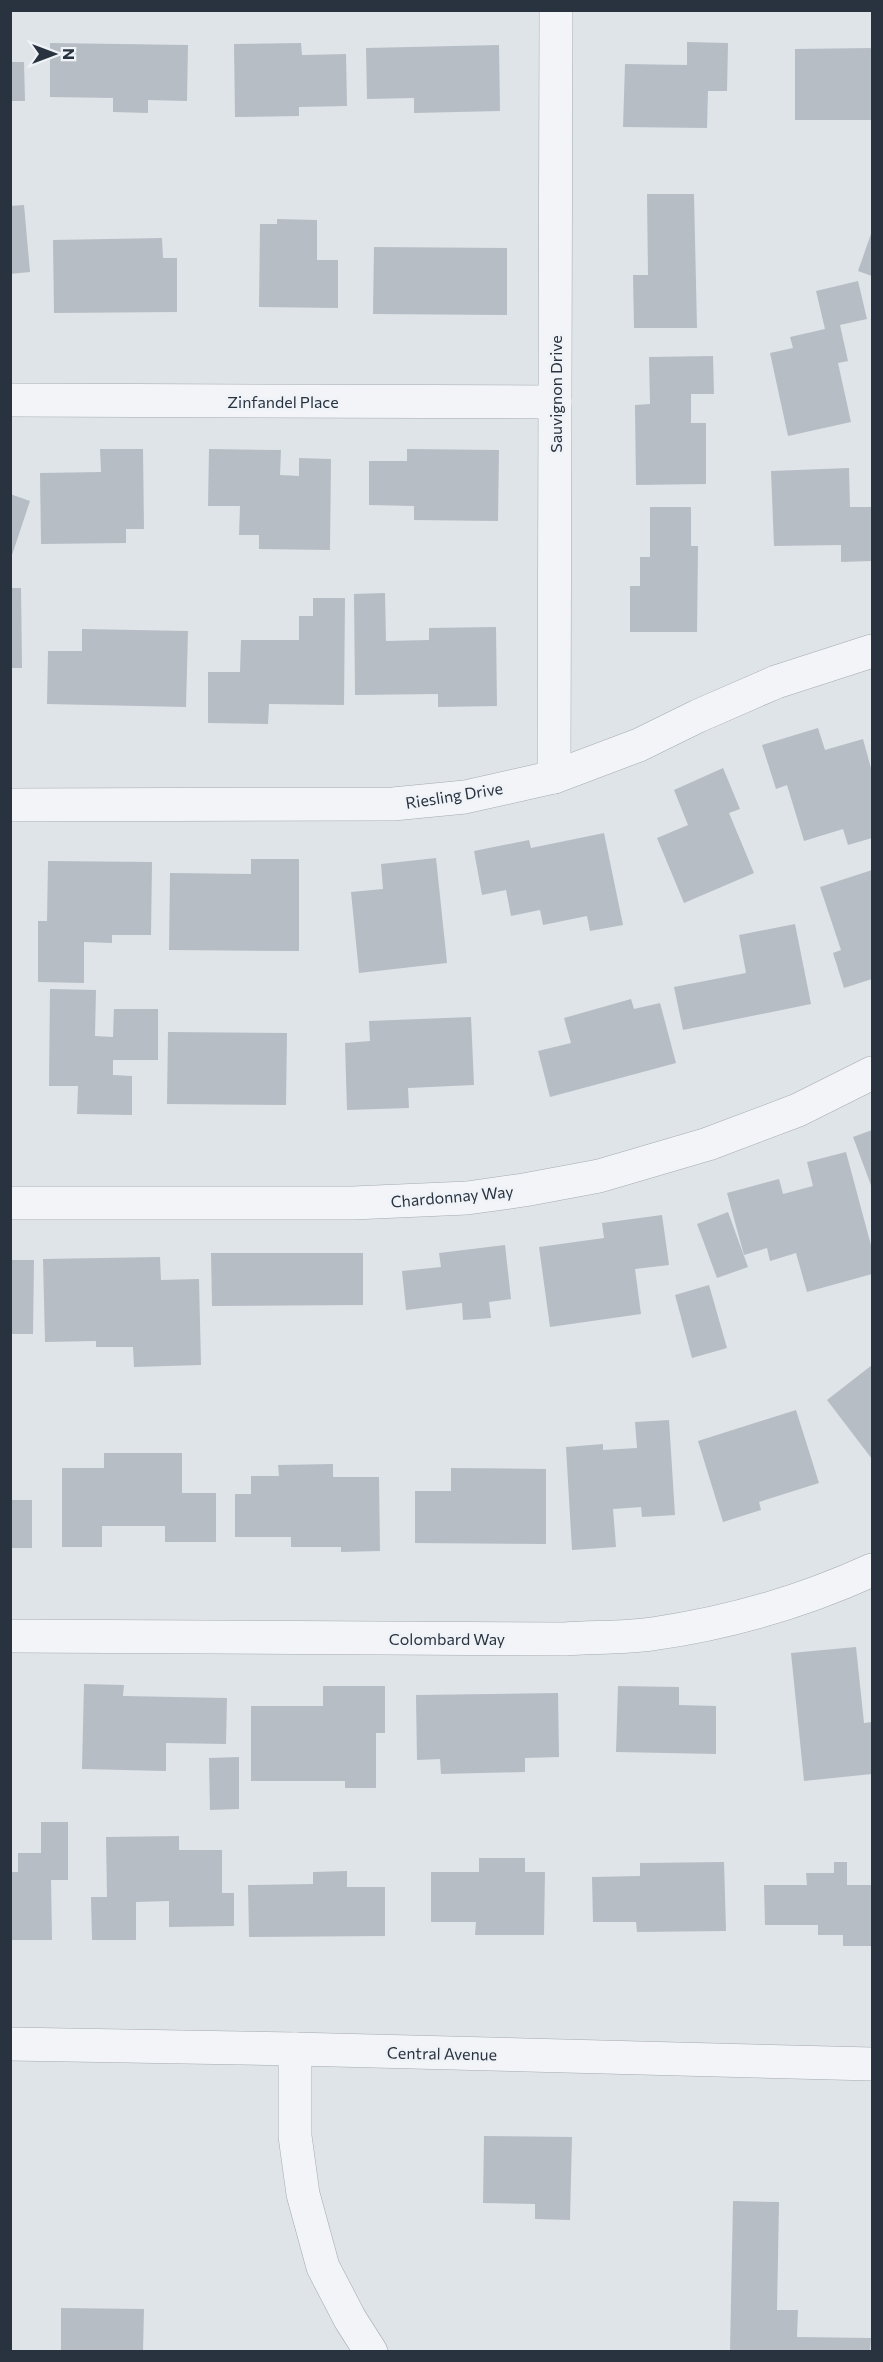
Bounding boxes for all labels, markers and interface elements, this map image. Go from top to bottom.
north arrow [24,24,84,84]
text: N [60,48,79,60]
street label: Sauvignon Drive [546,335,565,453]
street label: Zinfandel Place [227,392,339,411]
street label: Riesling Drive [404,778,504,812]
street label: Chardonnay Way [390,1181,514,1211]
street label: Colombard Way [389,1629,505,1648]
street label: Central Avenue [387,2043,497,2063]

